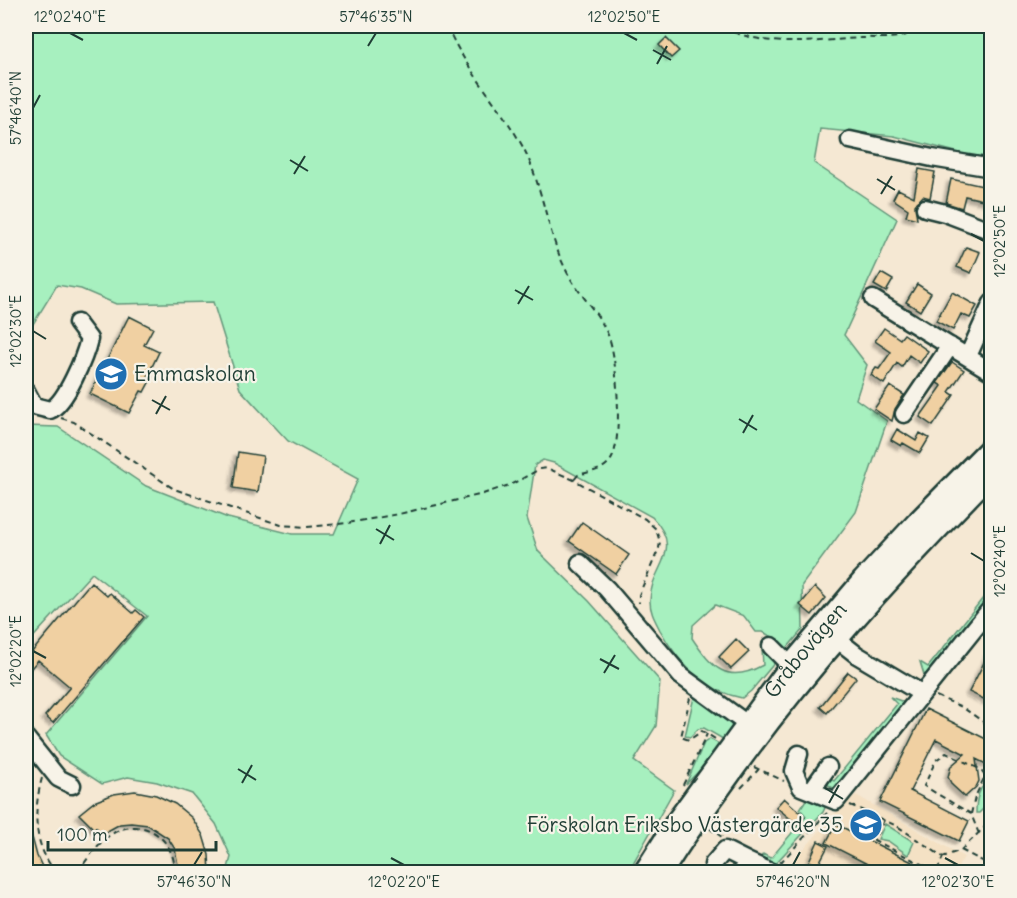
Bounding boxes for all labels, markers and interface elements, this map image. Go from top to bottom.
text: 12°02'40"E [34,7,106,26]
text: 57°46'35"N [339,7,413,26]
text: 12°02'50"E [588,7,660,26]
text: 57°46'40"N [6,71,25,145]
text: 12°02'50"E [990,205,1009,277]
text: 12°02'30"E [6,295,25,367]
school or university icon: Emmaskolan [93,356,129,392]
place label: Emmaskolan [134,360,256,387]
text: 12°02'40"E [990,525,1009,597]
street label: Gråbovägen [758,596,852,703]
text: 12°02'20"E [6,615,25,687]
school or university icon: Förskolan Eriksbo Västergärde 35 [848,807,884,843]
place label: Förskolan Eriksbo Västergärde 35 [527,811,843,838]
scale bar [48,814,216,852]
text: 100 m [57,823,108,846]
text: 57°46'30"N [157,872,231,891]
text: 12°02'20"E [368,872,440,891]
text: 57°46'20"N [756,872,830,891]
text: 12°02'30"E [922,872,994,891]

